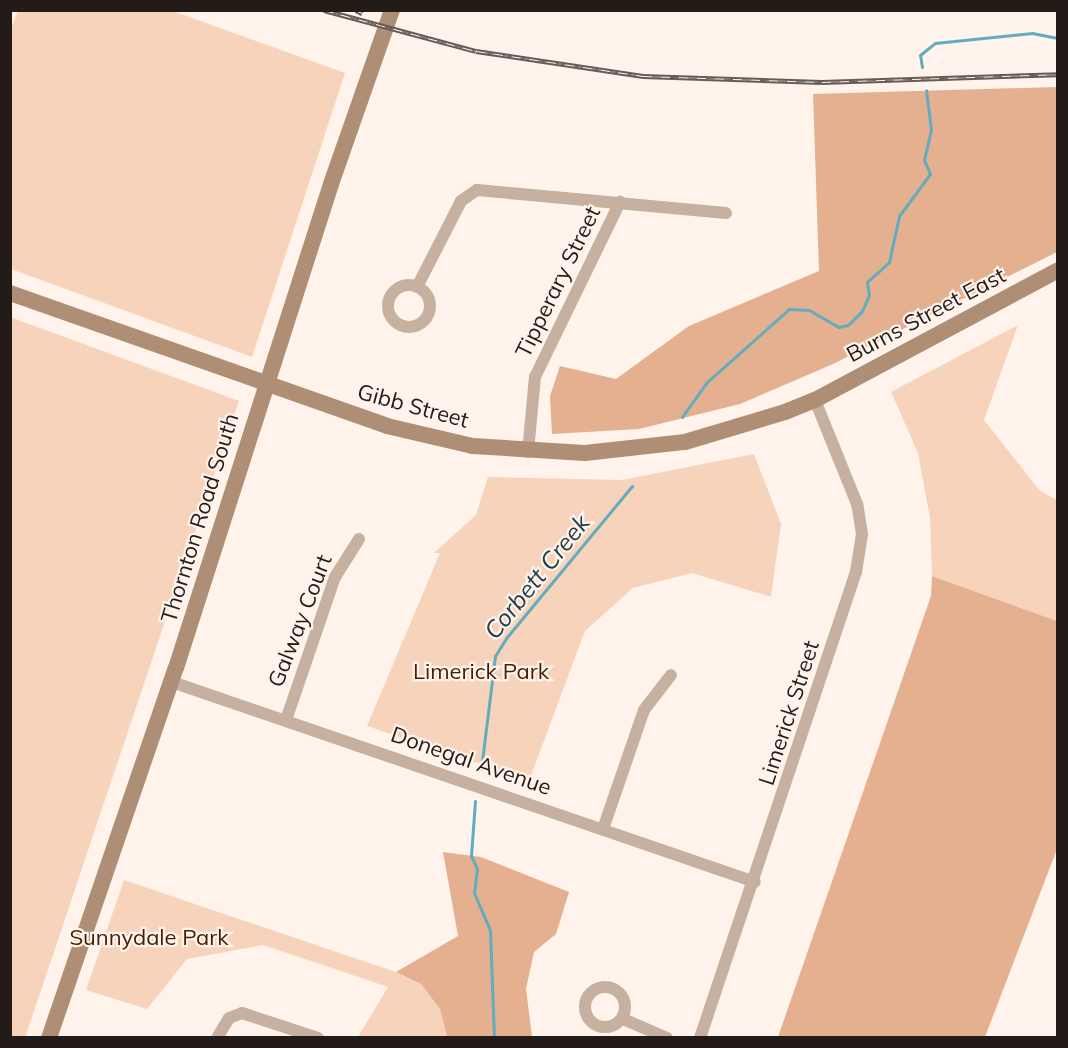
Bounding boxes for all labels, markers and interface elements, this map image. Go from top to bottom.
street label: Tipperary Street [510,202,606,362]
street label: Burns Street East [842,262,1010,368]
street label: Gibb Street [354,378,472,434]
street label: Thornton Road South [156,410,244,626]
water label: Corbett Creek [478,509,596,645]
street label: Galway Court [263,551,337,691]
street label: Limerick Street [753,637,825,789]
park label: Limerick Park [413,659,549,685]
street label: Donegal Avenue [387,721,555,801]
park label: Sunnydale Park [69,925,229,951]

